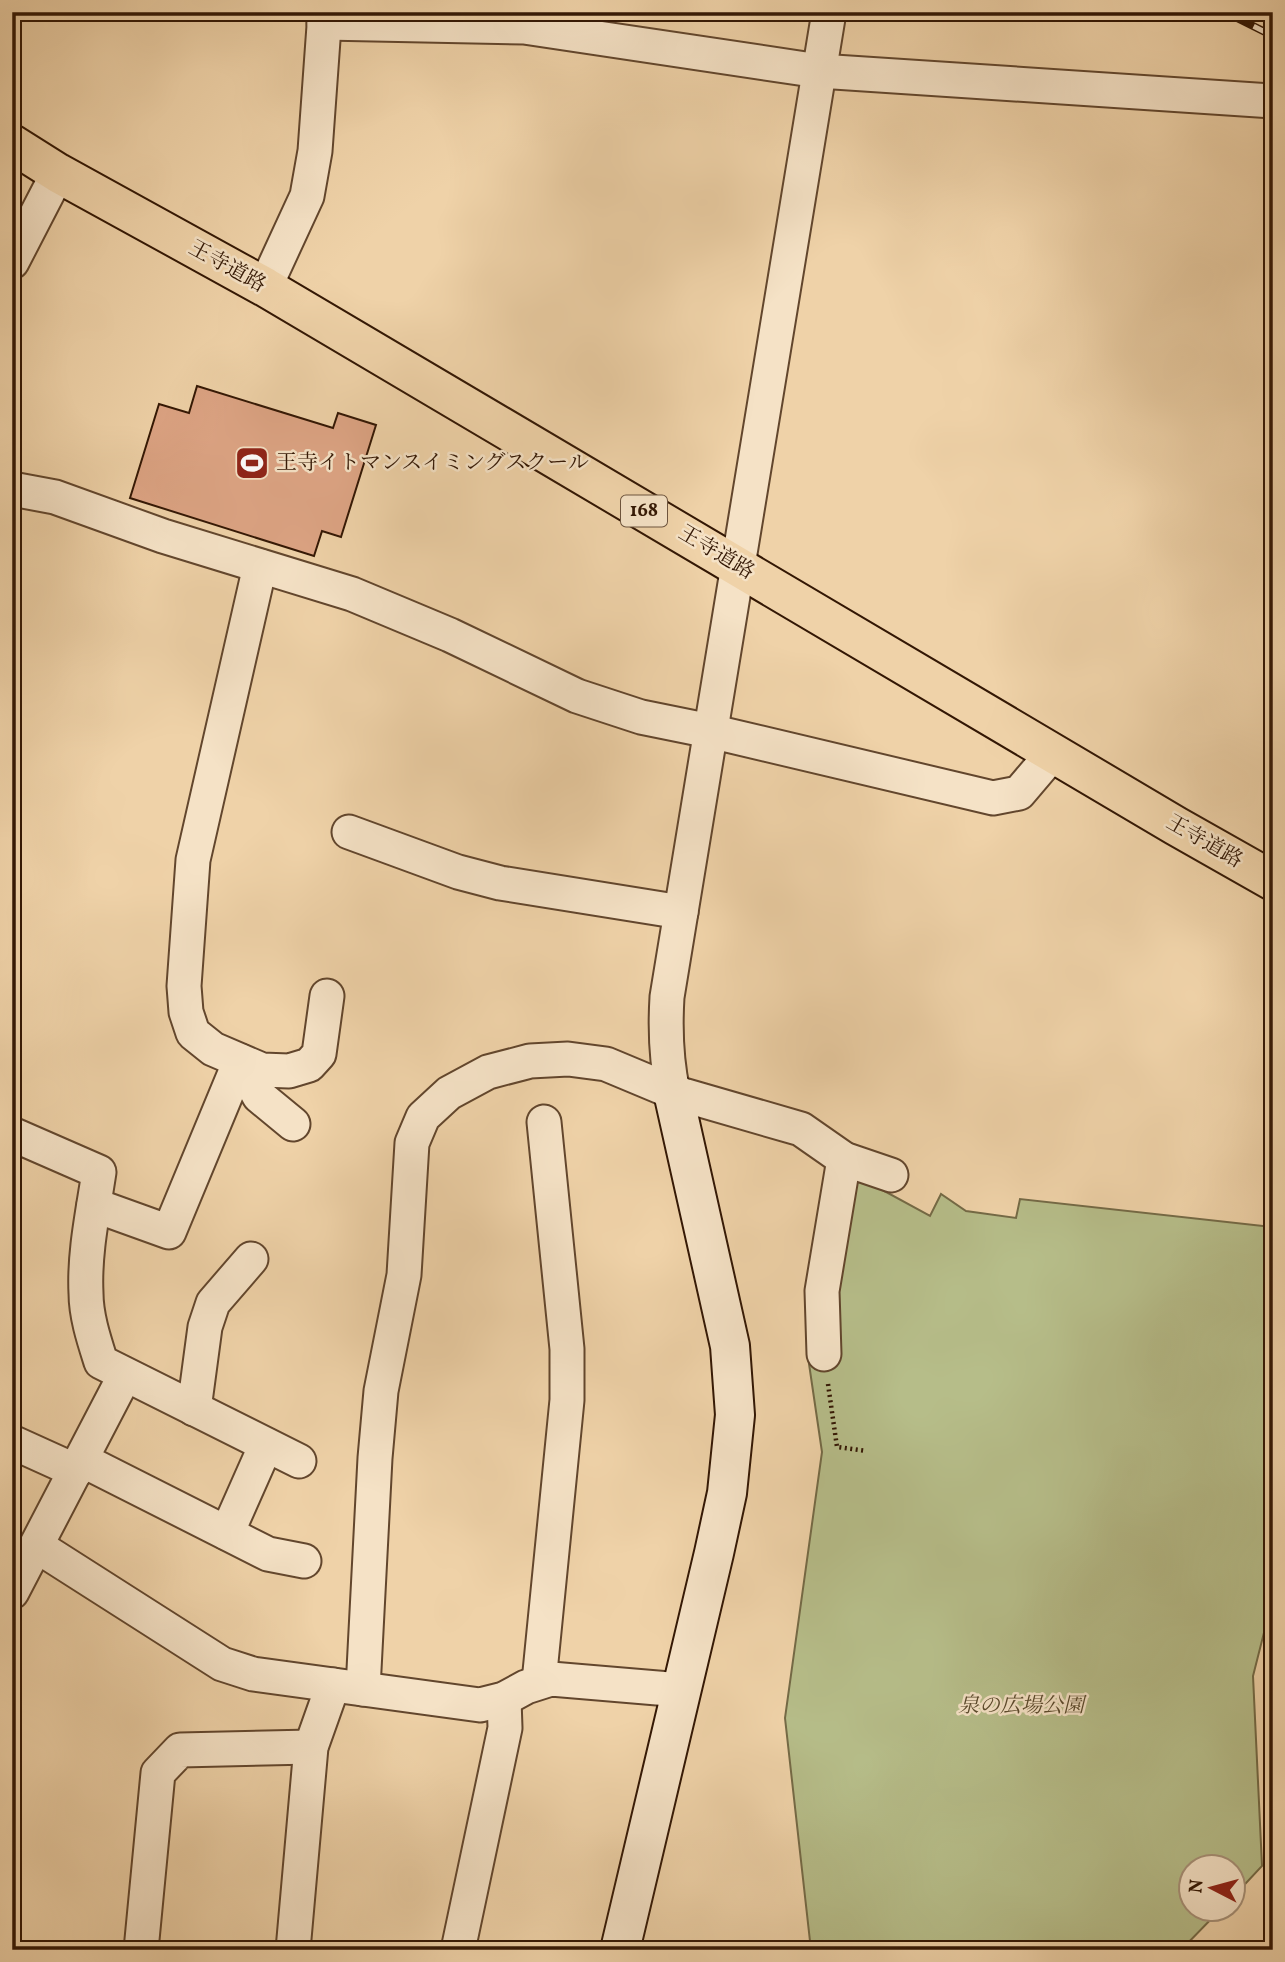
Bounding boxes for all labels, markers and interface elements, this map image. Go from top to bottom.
street label: 王寺道路 [183,234,271,300]
sports icon: 王寺イトマンスイミングスクール [233,444,271,482]
place label: 王寺イトマンスイミングスクール [276,449,589,478]
road number: 168 [621,496,667,526]
street label: 王寺道路 [673,519,759,587]
street label: 王寺道路 [1160,808,1248,876]
park label: 泉の広場公園 [958,1692,1087,1721]
north arrow [1176,1854,1246,1924]
text: N [1183,1878,1211,1895]

